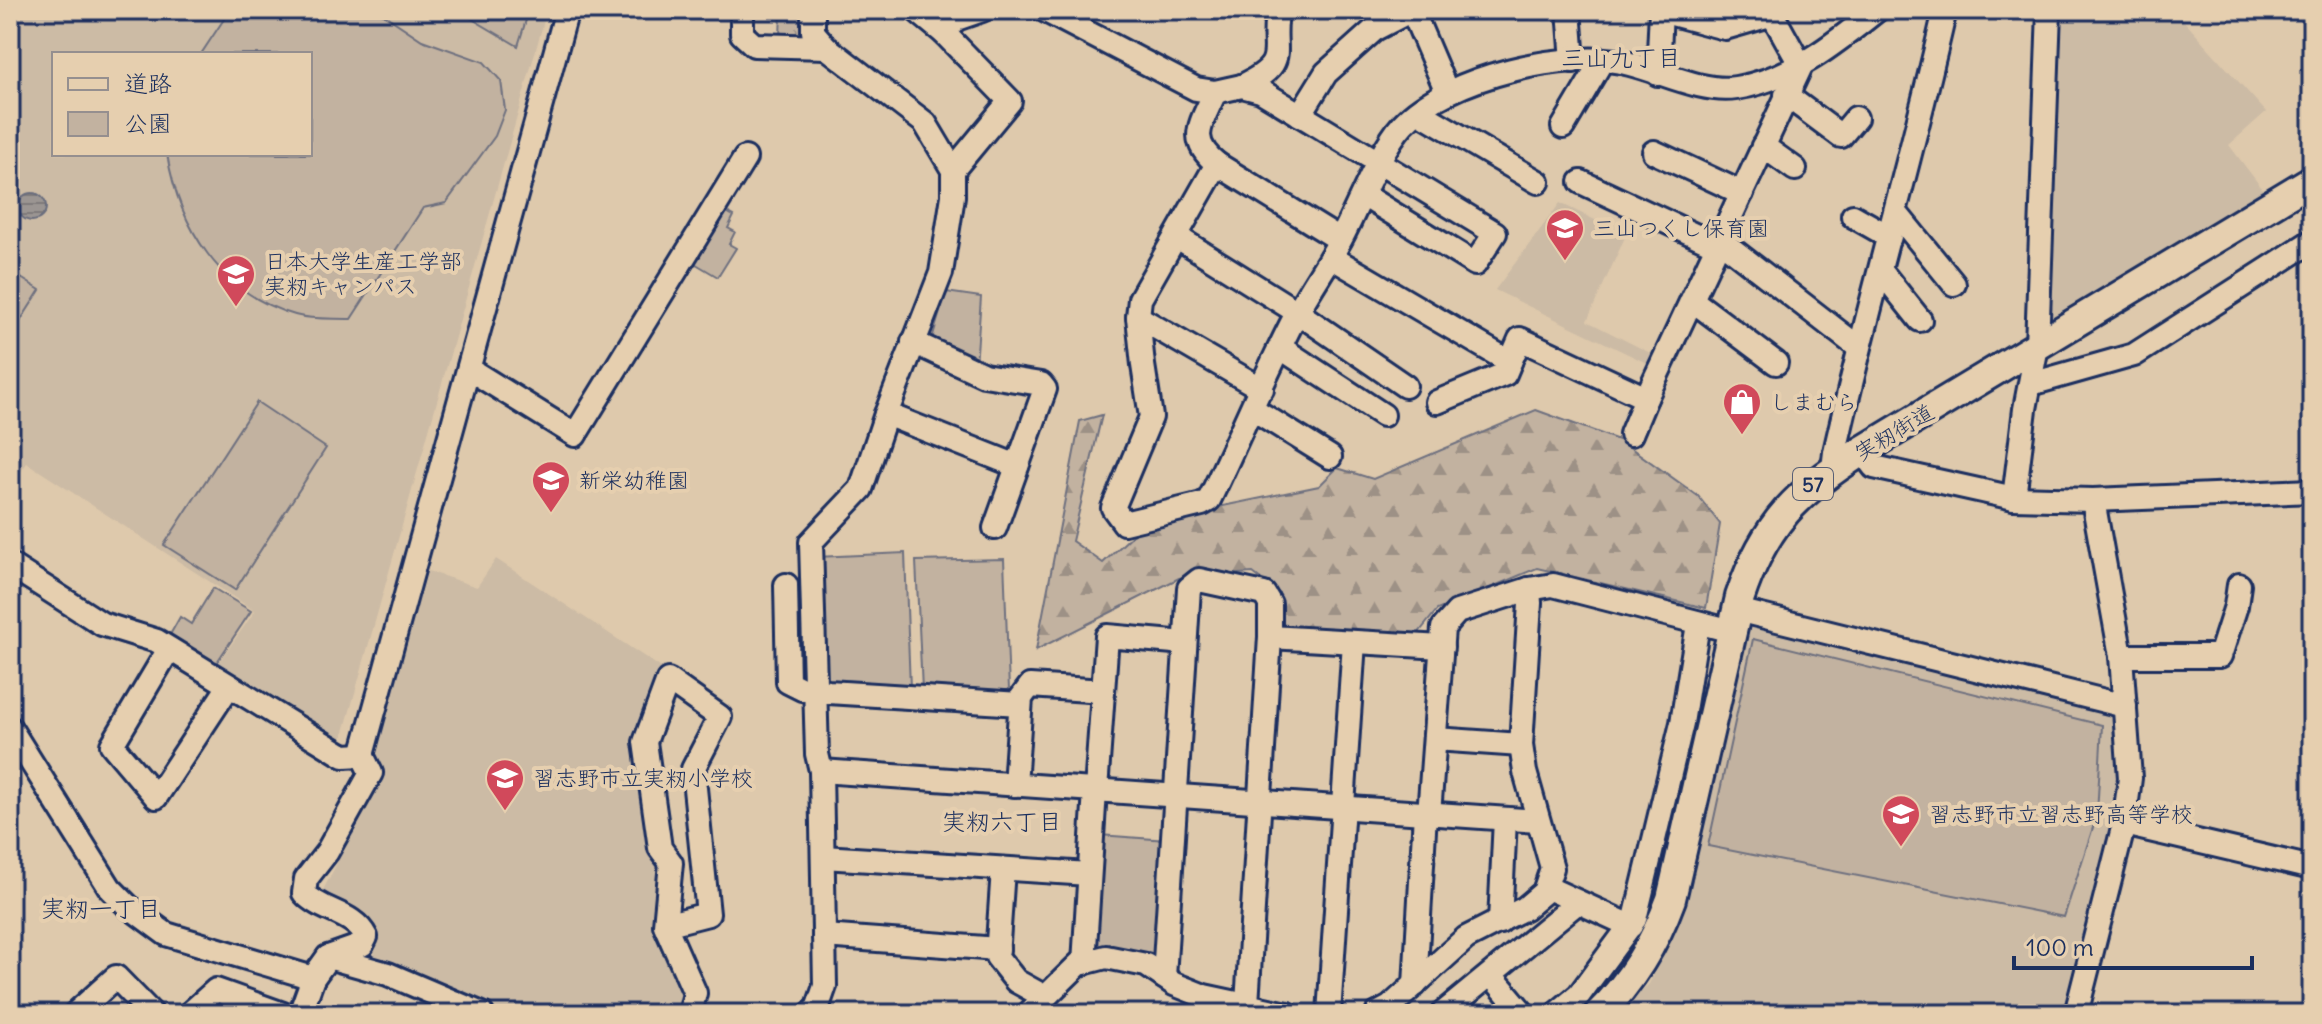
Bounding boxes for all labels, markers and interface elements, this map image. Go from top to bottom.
district label: 三山九丁目 [1561,42,1681,72]
legend [52,52,312,156]
text: 道路 [124,68,172,98]
text: 公園 [124,108,172,138]
school or university icon: 三山つくし保育園 [1544,207,1586,262]
place label: 三山つくし保育園 [1593,214,1769,242]
place label: 日本大学生産工学部 実籾キャンパス [264,247,462,300]
school or university icon: 日本大学生産工学部 実籾キャンパス [215,253,257,308]
shop icon: しまむら [1721,381,1763,436]
place label: しまむら [1770,388,1858,416]
street label: 実籾街道 [1849,397,1939,467]
school or university icon: 新栄幼稚園 [530,459,572,514]
place label: 新栄幼稚園 [579,466,689,494]
road number: 57 [1793,468,1833,500]
school or university icon: 習志野市立実籾小学校 [484,757,526,812]
place label: 習志野市立実籾小学校 [533,764,753,792]
school or university icon: 習志野市立習志野高等学校 [1880,793,1922,848]
place label: 習志野市立習志野高等学校 [1929,800,2193,828]
district label: 実籾六丁目 [942,806,1062,836]
district label: 実籾一丁目 [41,893,161,923]
scale bar [2014,920,2252,970]
text: 100 m [2026,932,2094,962]

